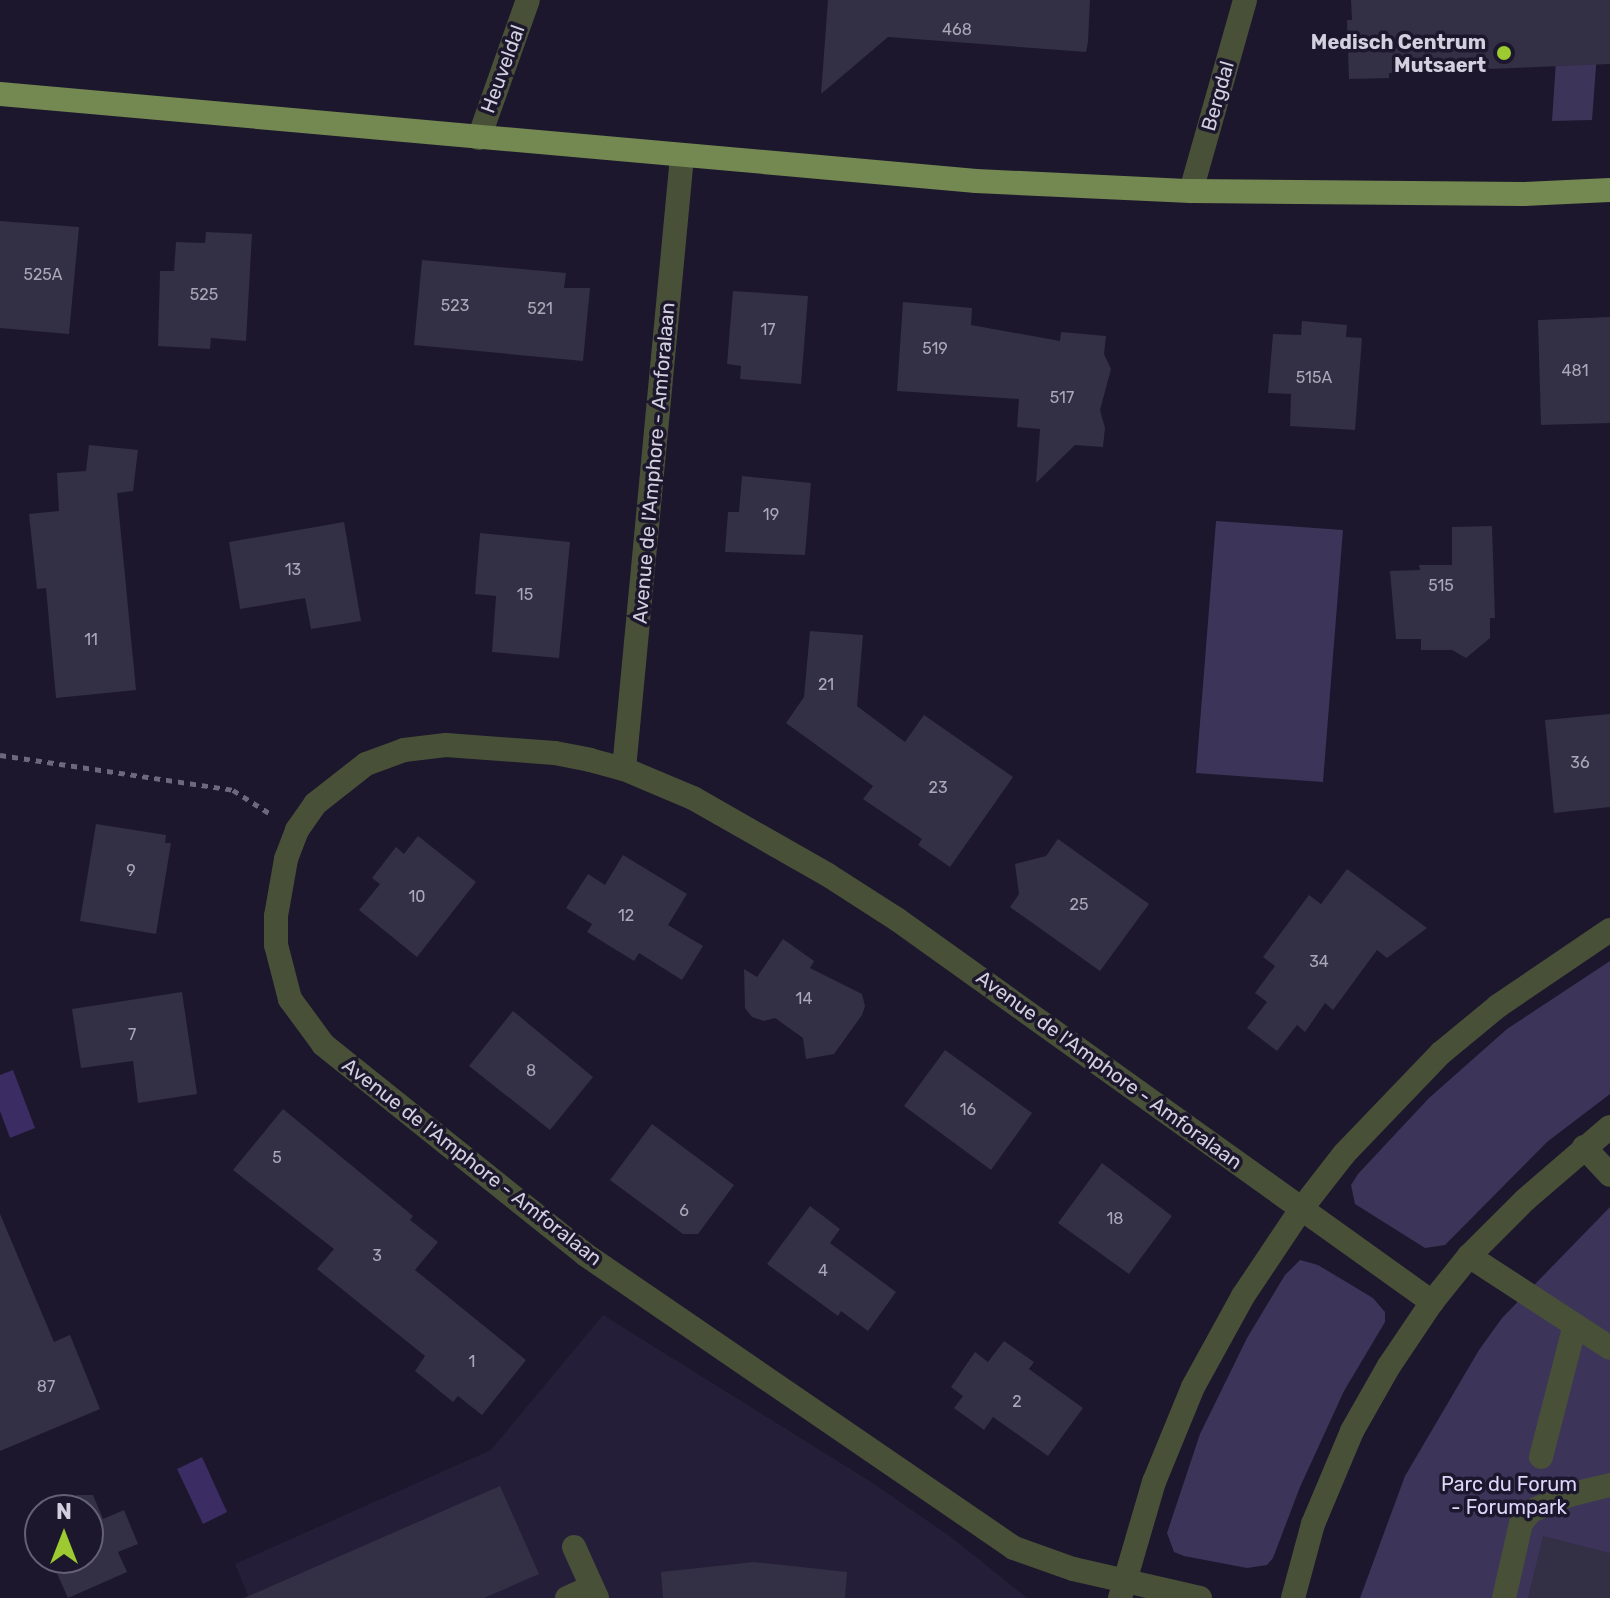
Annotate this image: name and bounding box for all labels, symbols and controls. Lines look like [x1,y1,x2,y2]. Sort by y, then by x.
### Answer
house number: 468 [942,20,972,40]
street label: Heuveldal [476,22,530,116]
place label: Medisch Centrum Mutsaert [1311,30,1486,77]
marker: Medisch Centrum Mutsaert [1493,42,1515,64]
street label: Bergdal [1197,58,1239,134]
house number: 525A [23,265,63,285]
house number: 525 [190,285,218,305]
house number: 523 [441,296,469,316]
house number: 521 [527,299,553,319]
street label: Avenue de l'Amphore - Amforalaan [628,301,680,625]
house number: 17 [760,320,776,340]
house number: 519 [922,339,948,359]
house number: 481 [1562,361,1588,381]
house number: 515A [1296,368,1332,388]
house number: 517 [1050,388,1074,408]
house number: 19 [763,505,779,525]
house number: 13 [285,560,301,580]
house number: 515 [1428,576,1454,596]
house number: 15 [517,585,533,605]
house number: 11 [84,630,98,650]
house number: 21 [818,675,834,695]
house number: 36 [1570,753,1590,773]
house number: 23 [928,778,948,798]
house number: 9 [126,861,136,881]
house number: 10 [408,887,426,907]
house number: 25 [1070,895,1088,915]
house number: 12 [618,906,634,926]
house number: 34 [1309,952,1329,972]
street label: Avenue de l'Amphore - Amforalaan [971,965,1247,1175]
house number: 14 [796,989,812,1009]
house number: 7 [128,1025,136,1045]
street label: Avenue de l'Amphore - Amforalaan [337,1053,607,1271]
house number: 8 [526,1061,536,1081]
house number: 16 [960,1100,976,1120]
house number: 5 [272,1148,282,1168]
house number: 6 [679,1201,689,1221]
house number: 18 [1106,1209,1124,1229]
house number: 3 [372,1246,382,1266]
house number: 4 [818,1261,828,1281]
house number: 1 [469,1352,475,1372]
house number: 87 [37,1377,55,1397]
house number: 2 [1012,1392,1022,1412]
park label: Parc du Forum - Forumpark [1441,1473,1577,1520]
north arrow [24,1494,104,1574]
text: N [56,1498,72,1525]

